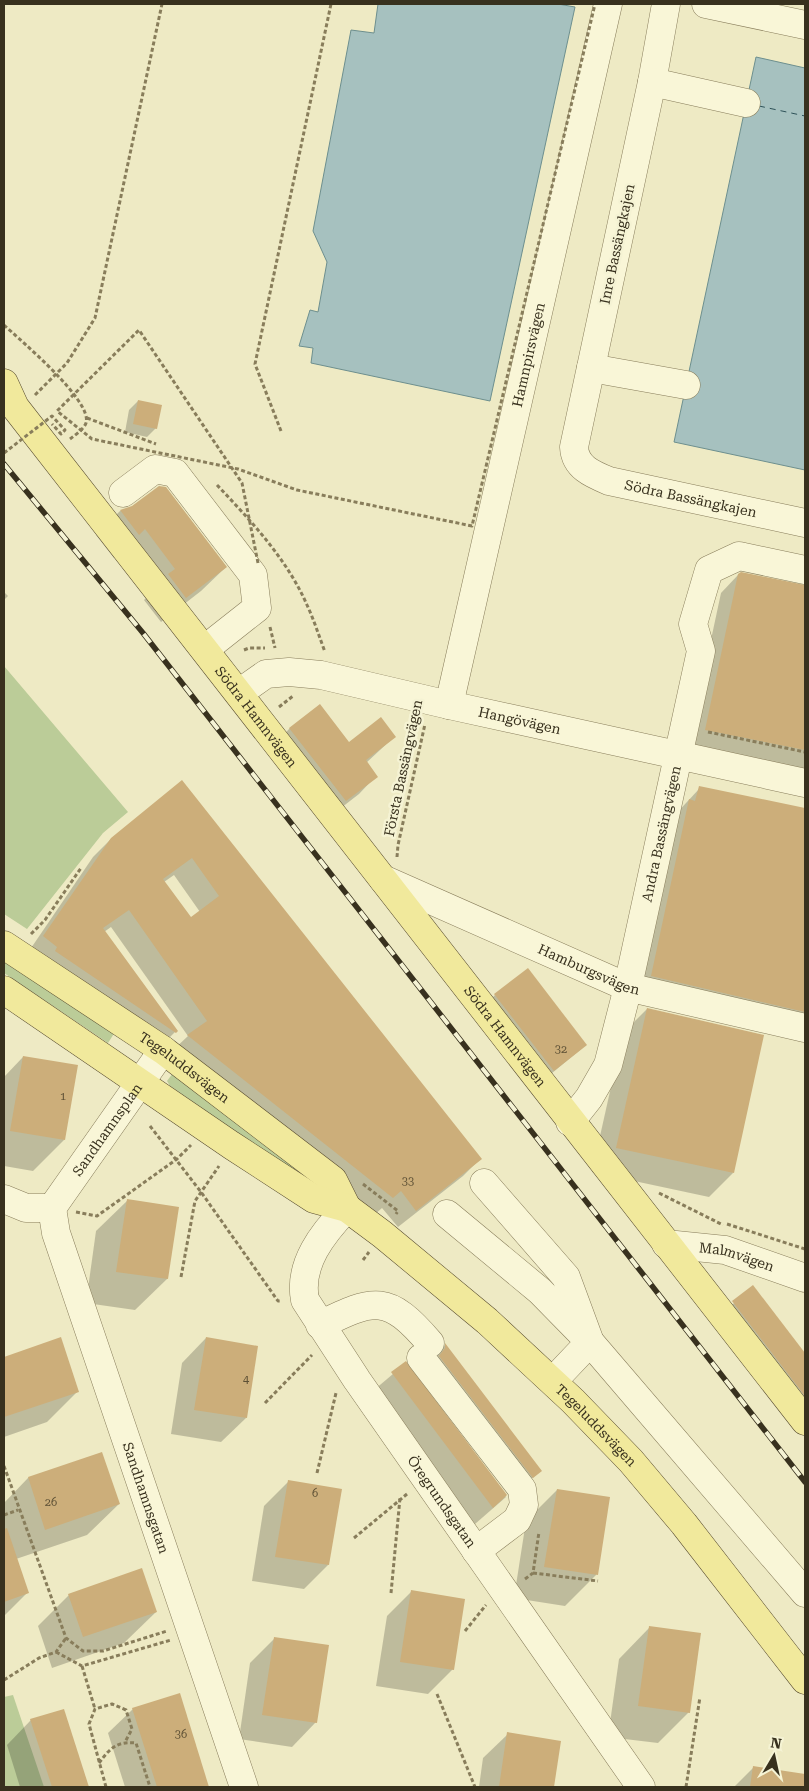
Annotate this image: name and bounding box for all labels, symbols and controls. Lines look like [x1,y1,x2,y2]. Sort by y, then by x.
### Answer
street label: Inre Bassängkajen [596,182,638,306]
street label: Hamnpirsvägen [509,301,548,409]
street label: Södra Bassängkajen [623,477,758,520]
street label: Södra Hamnvägen [212,663,301,770]
street label: Första Bassängvägen [381,698,425,838]
street label: Hangövägen [477,704,562,737]
street label: Andra Bassängvägen [639,764,684,903]
street label: Hamburgsvägen [536,941,641,998]
street label: Södra Hamnvägen [461,982,550,1090]
street label: Tegeluddsvägen [136,1029,233,1106]
house number: 32 [555,1043,567,1056]
street label: Sandhamnsplan [69,1080,145,1179]
house number: 1 [60,1090,66,1103]
house number: 33 [402,1175,414,1188]
street label: Malmvägen [698,1239,776,1275]
house number: 4 [243,1373,250,1386]
street label: Tegeluddsvägen [552,1381,640,1470]
street label: Sandhamnsgatan [120,1440,172,1556]
street label: Öregrundsgatan [404,1453,480,1551]
house number: 6 [312,1487,318,1500]
house number: 26 [45,1496,57,1509]
house number: 36 [175,1728,187,1741]
north arrow [749,1731,799,1781]
text: N [769,1734,783,1752]

